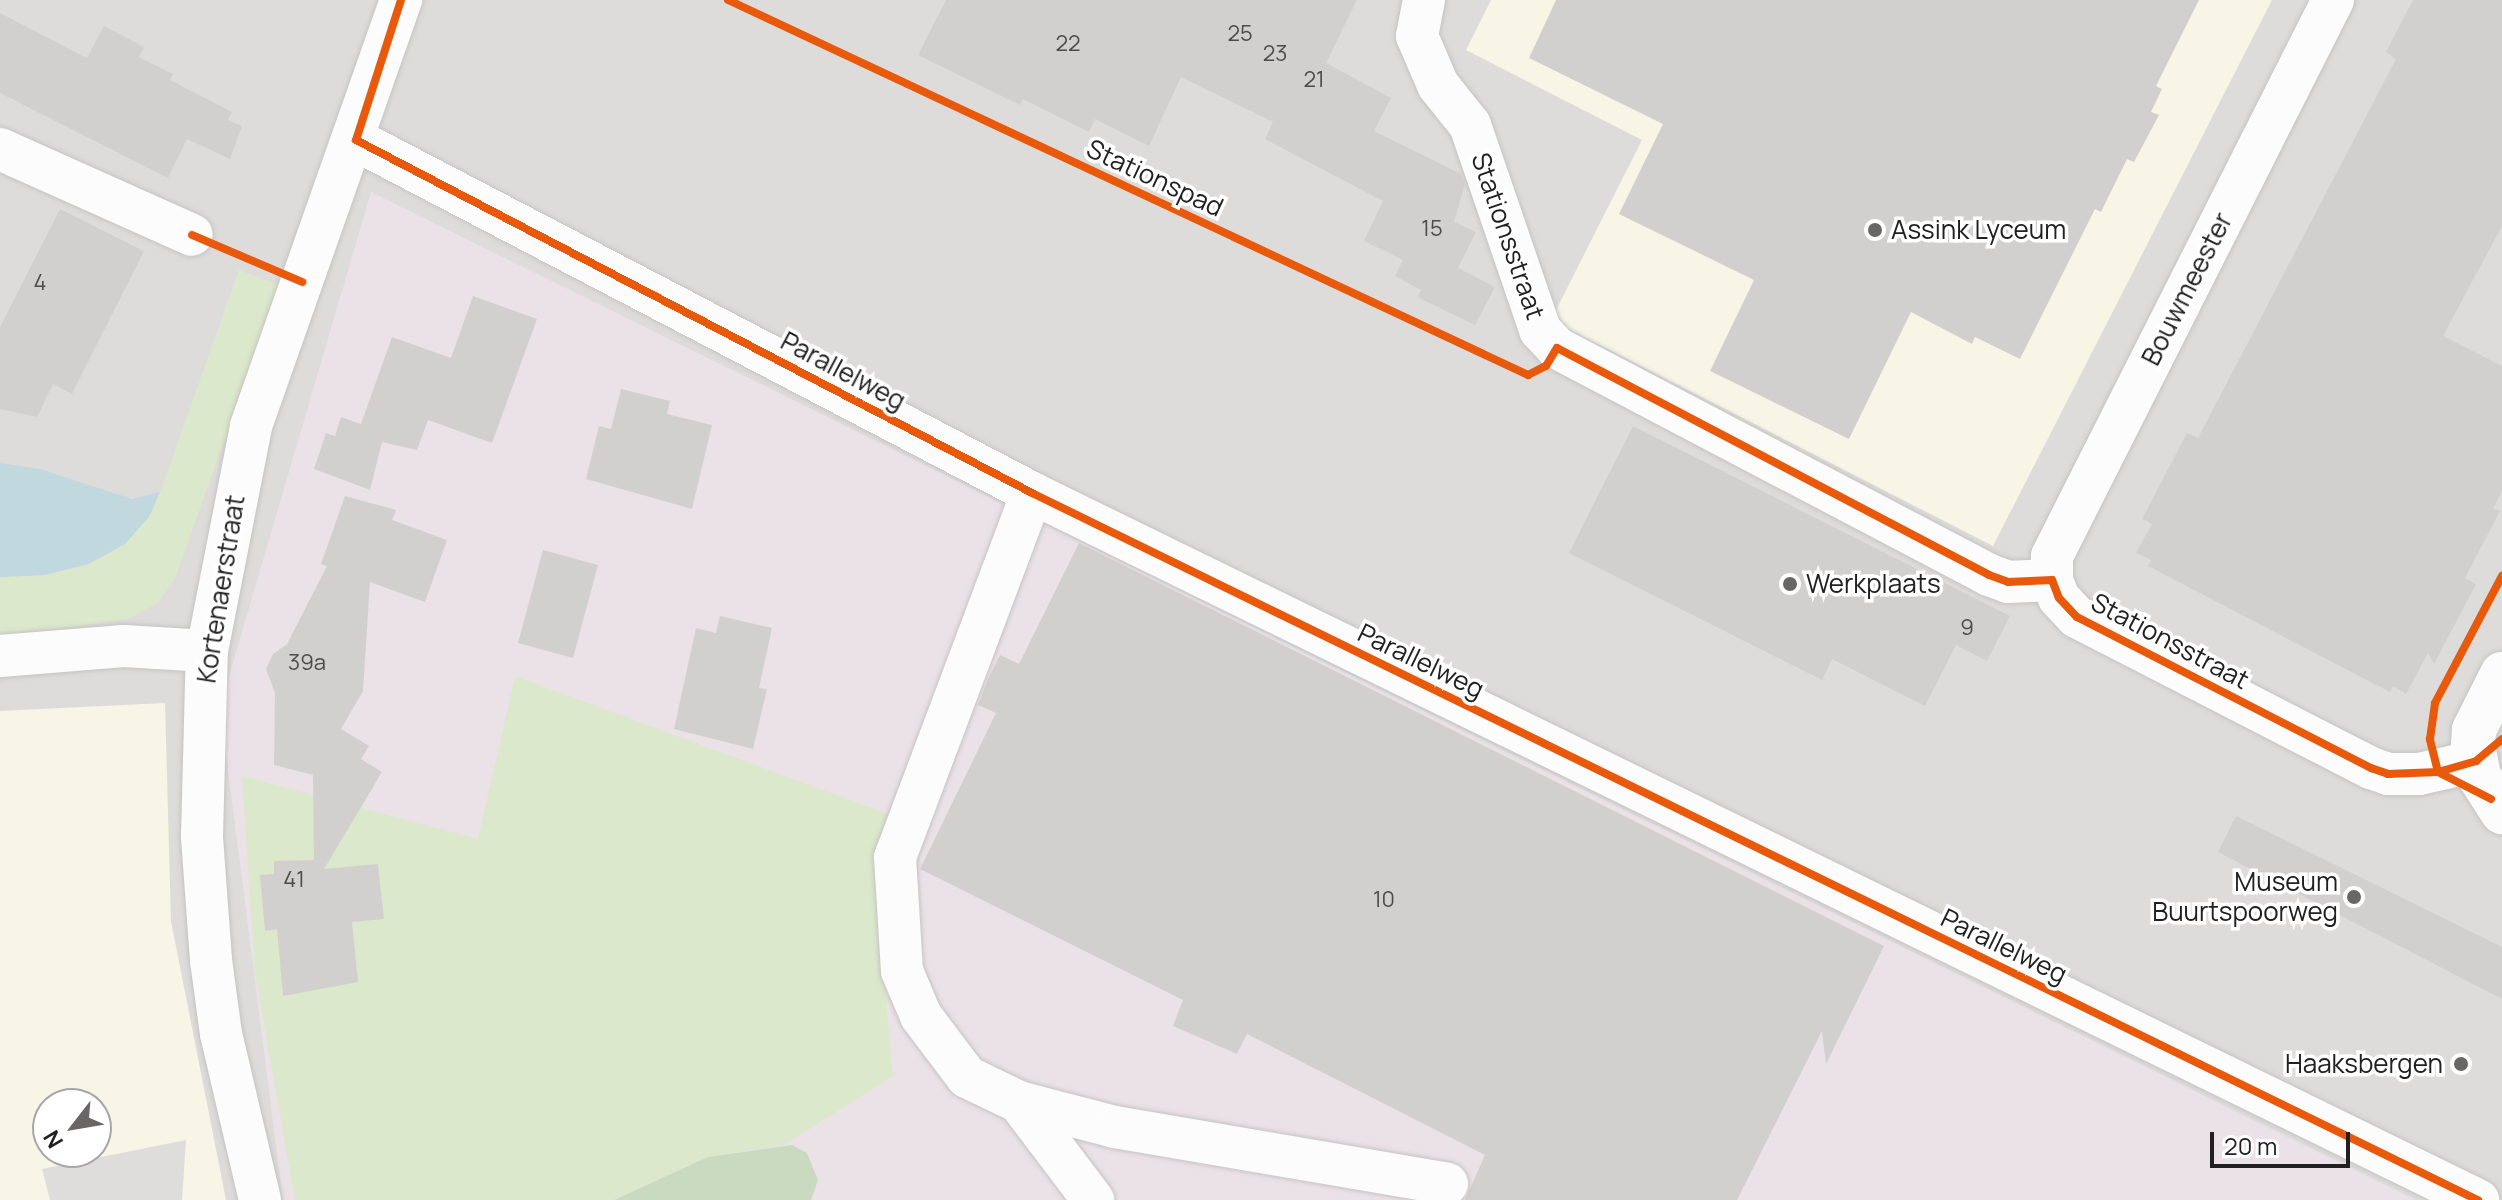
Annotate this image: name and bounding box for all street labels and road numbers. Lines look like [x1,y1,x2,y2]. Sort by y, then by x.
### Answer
street label: Stationspad [1082,133,1228,223]
street label: Stationsstraat [1465,149,1551,323]
street label: Bouwmeester [2135,207,2239,371]
street label: Parallelweg [776,325,910,417]
street label: Kortenaerstraat [191,493,251,685]
street label: Stationsstraat [2086,586,2254,696]
street label: Parallelweg [1353,617,1489,705]
street label: Parallelweg [1936,902,2072,990]

